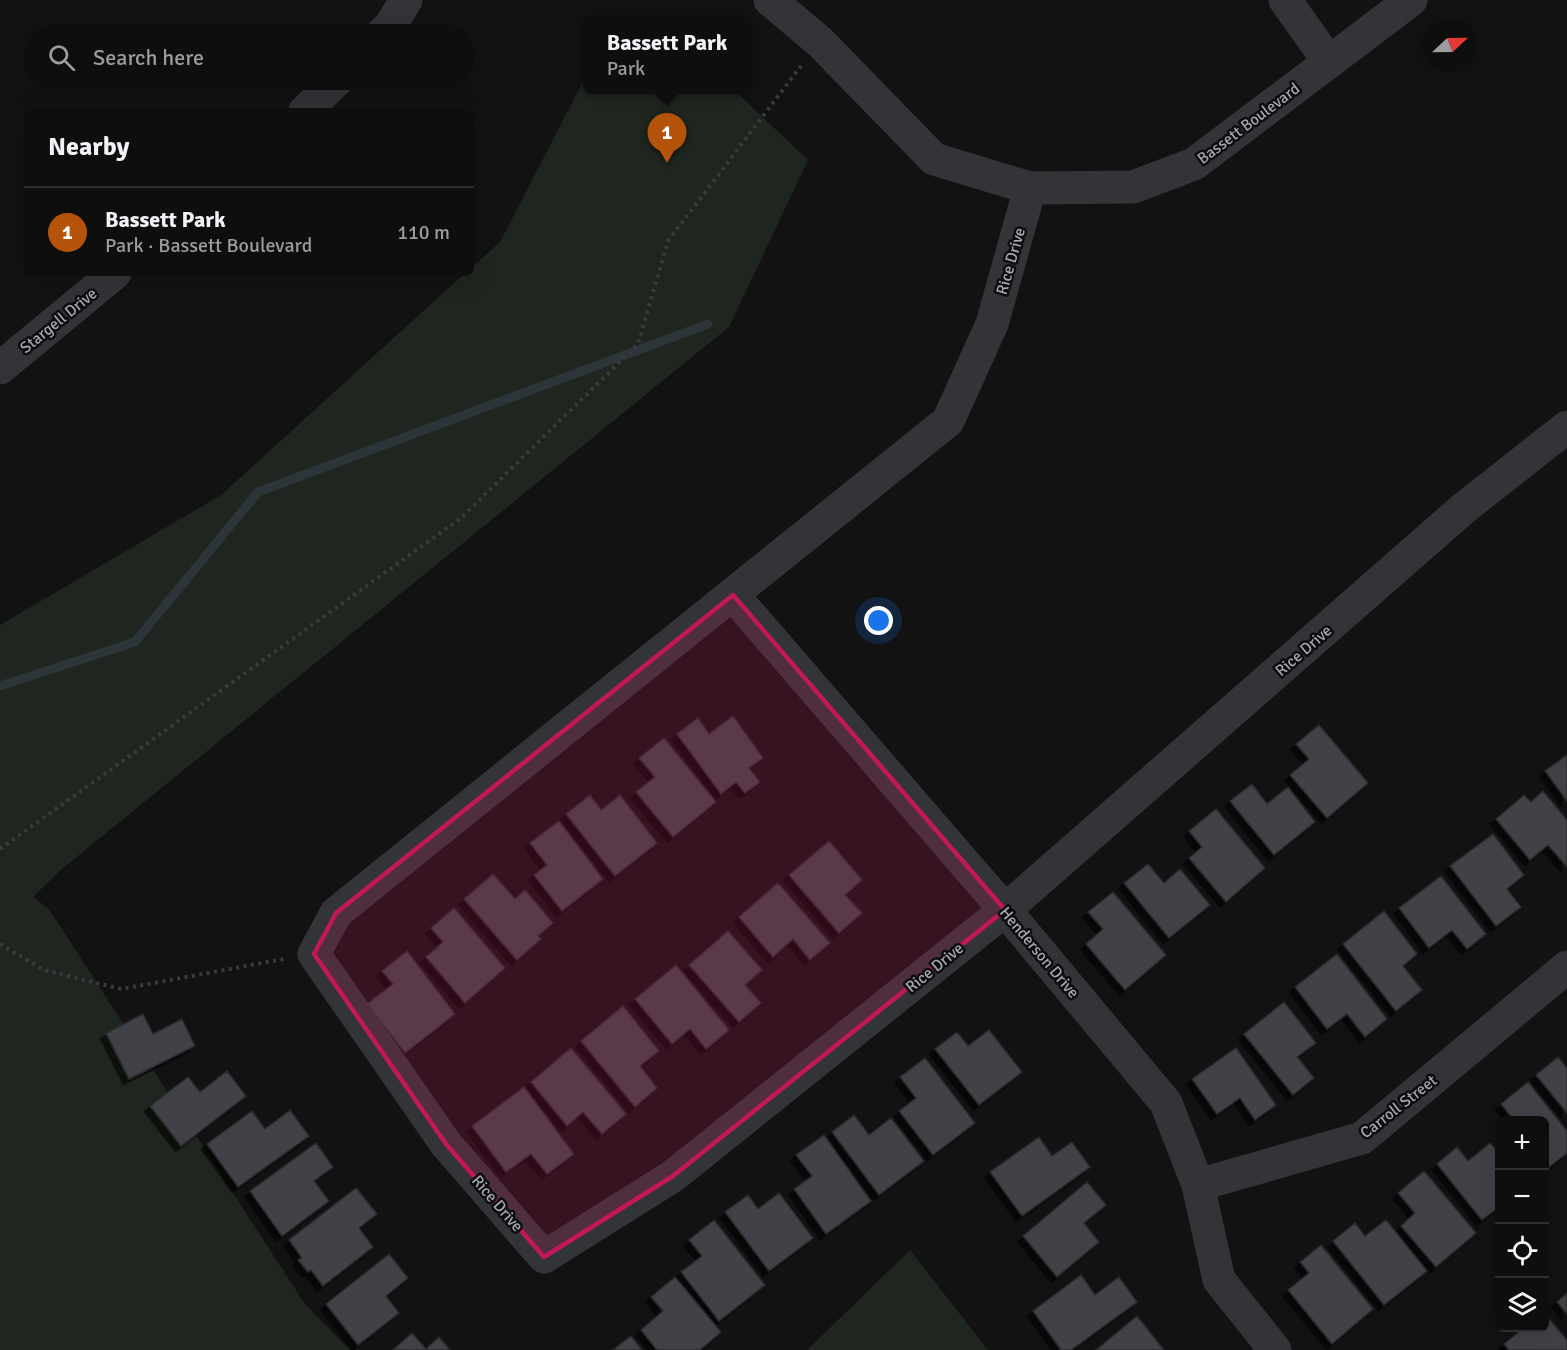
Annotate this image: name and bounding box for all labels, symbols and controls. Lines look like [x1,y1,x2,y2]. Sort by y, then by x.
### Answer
popup [583,16,751,94]
north arrow [1423,18,1477,72]
search box [24,24,474,90]
text: Bassett Park [607,29,727,56]
icon: search [45,41,78,74]
text: Search here [93,44,204,71]
text: Park [607,56,645,81]
street label: Bassett Boulevard [1193,79,1304,169]
pin: 1 [648,114,686,163]
text: Nearby [48,131,129,163]
text: Bassett Park [105,206,226,233]
text: 1 [62,220,73,245]
text: 110 m [397,220,450,245]
street label: Rice Drive [992,225,1030,297]
text: Park · Bassett Boulevard [105,233,312,258]
street label: Stargell Drive [16,284,101,358]
your location [864,606,893,635]
street label: Rice Drive [1271,621,1336,681]
street label: Henderson Drive [995,903,1083,1002]
street label: Rice Drive [902,938,968,997]
street label: Carroll Street [1356,1070,1441,1143]
map controls [1495,1116,1549,1332]
button: + [1495,1116,1549,1170]
button: − [1495,1170,1549,1224]
street label: Rice Drive [467,1171,527,1236]
button: locate [1495,1224,1549,1278]
button: layers [1495,1278,1549,1332]

